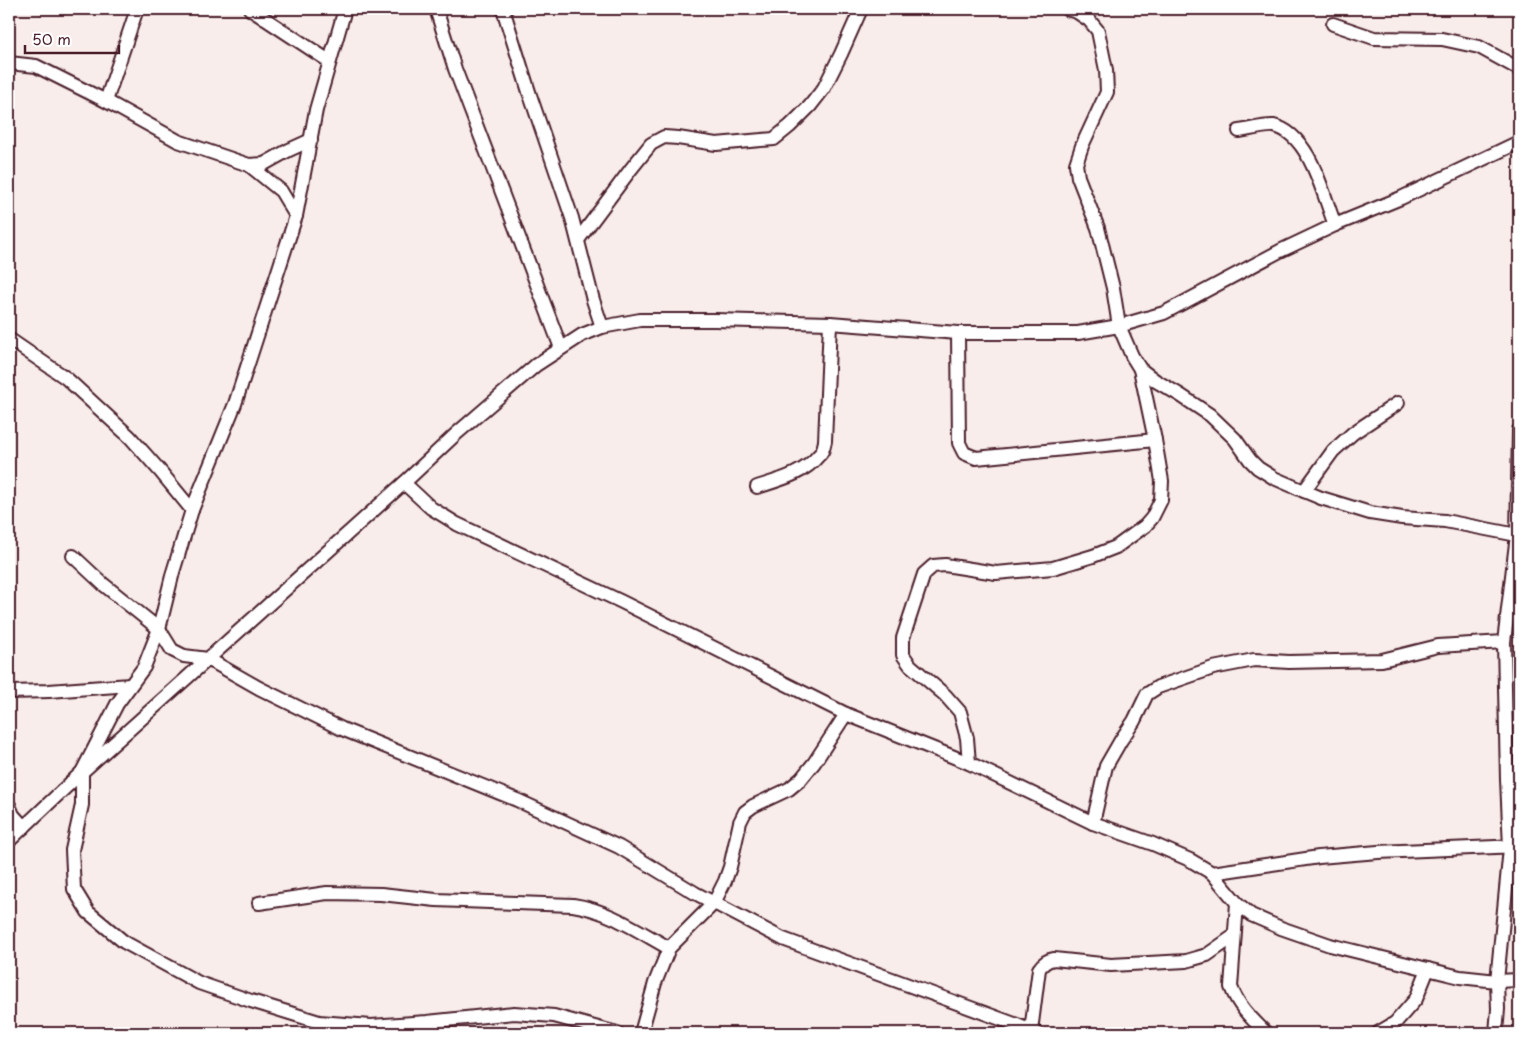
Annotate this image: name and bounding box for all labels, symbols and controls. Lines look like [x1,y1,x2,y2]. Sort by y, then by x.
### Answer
scale bar [25,22,119,54]
text: 50 m [32,27,71,50]

